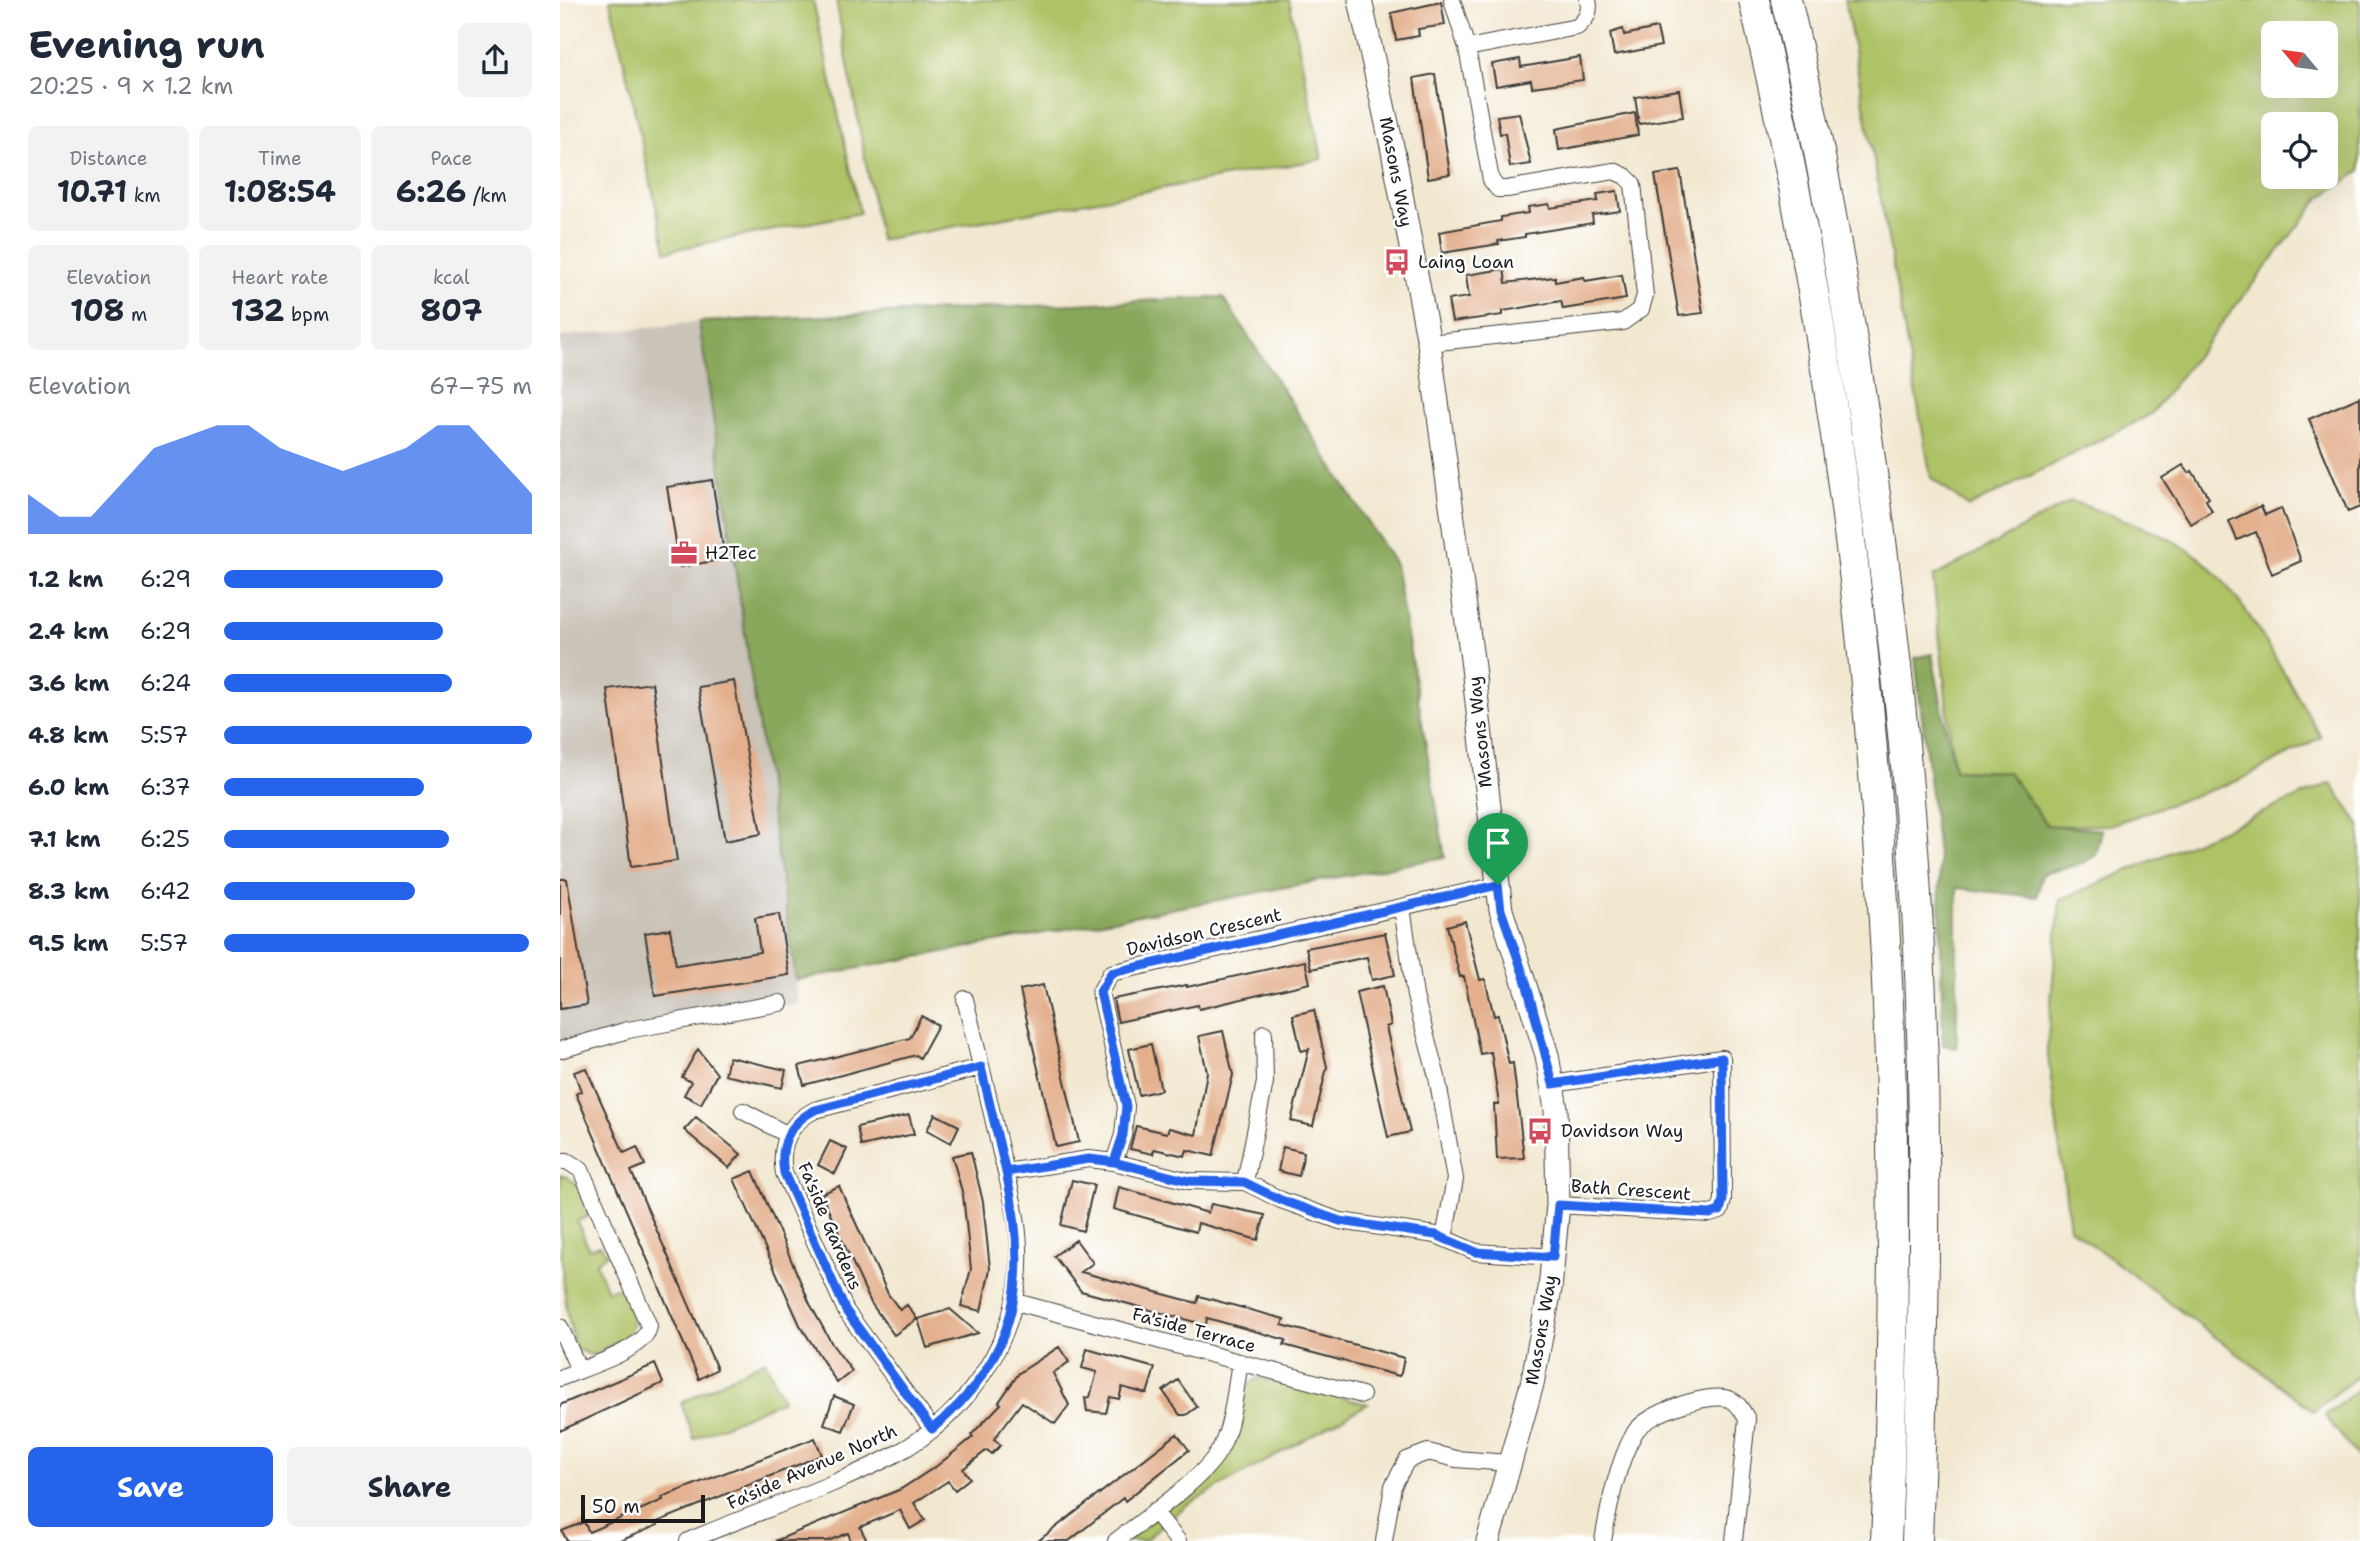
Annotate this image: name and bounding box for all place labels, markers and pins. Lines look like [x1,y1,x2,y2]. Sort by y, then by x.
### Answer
bus stop icon: Laing Loan [1382,247,1412,277]
place label: Laing Loan [1418,250,1514,274]
office icon: H2Tec [669,538,699,568]
place label: H2Tec [705,541,757,565]
pin [1468,813,1528,885]
bus stop icon: Davidson Way [1525,1116,1555,1146]
place label: Davidson Way [1561,1119,1683,1143]

